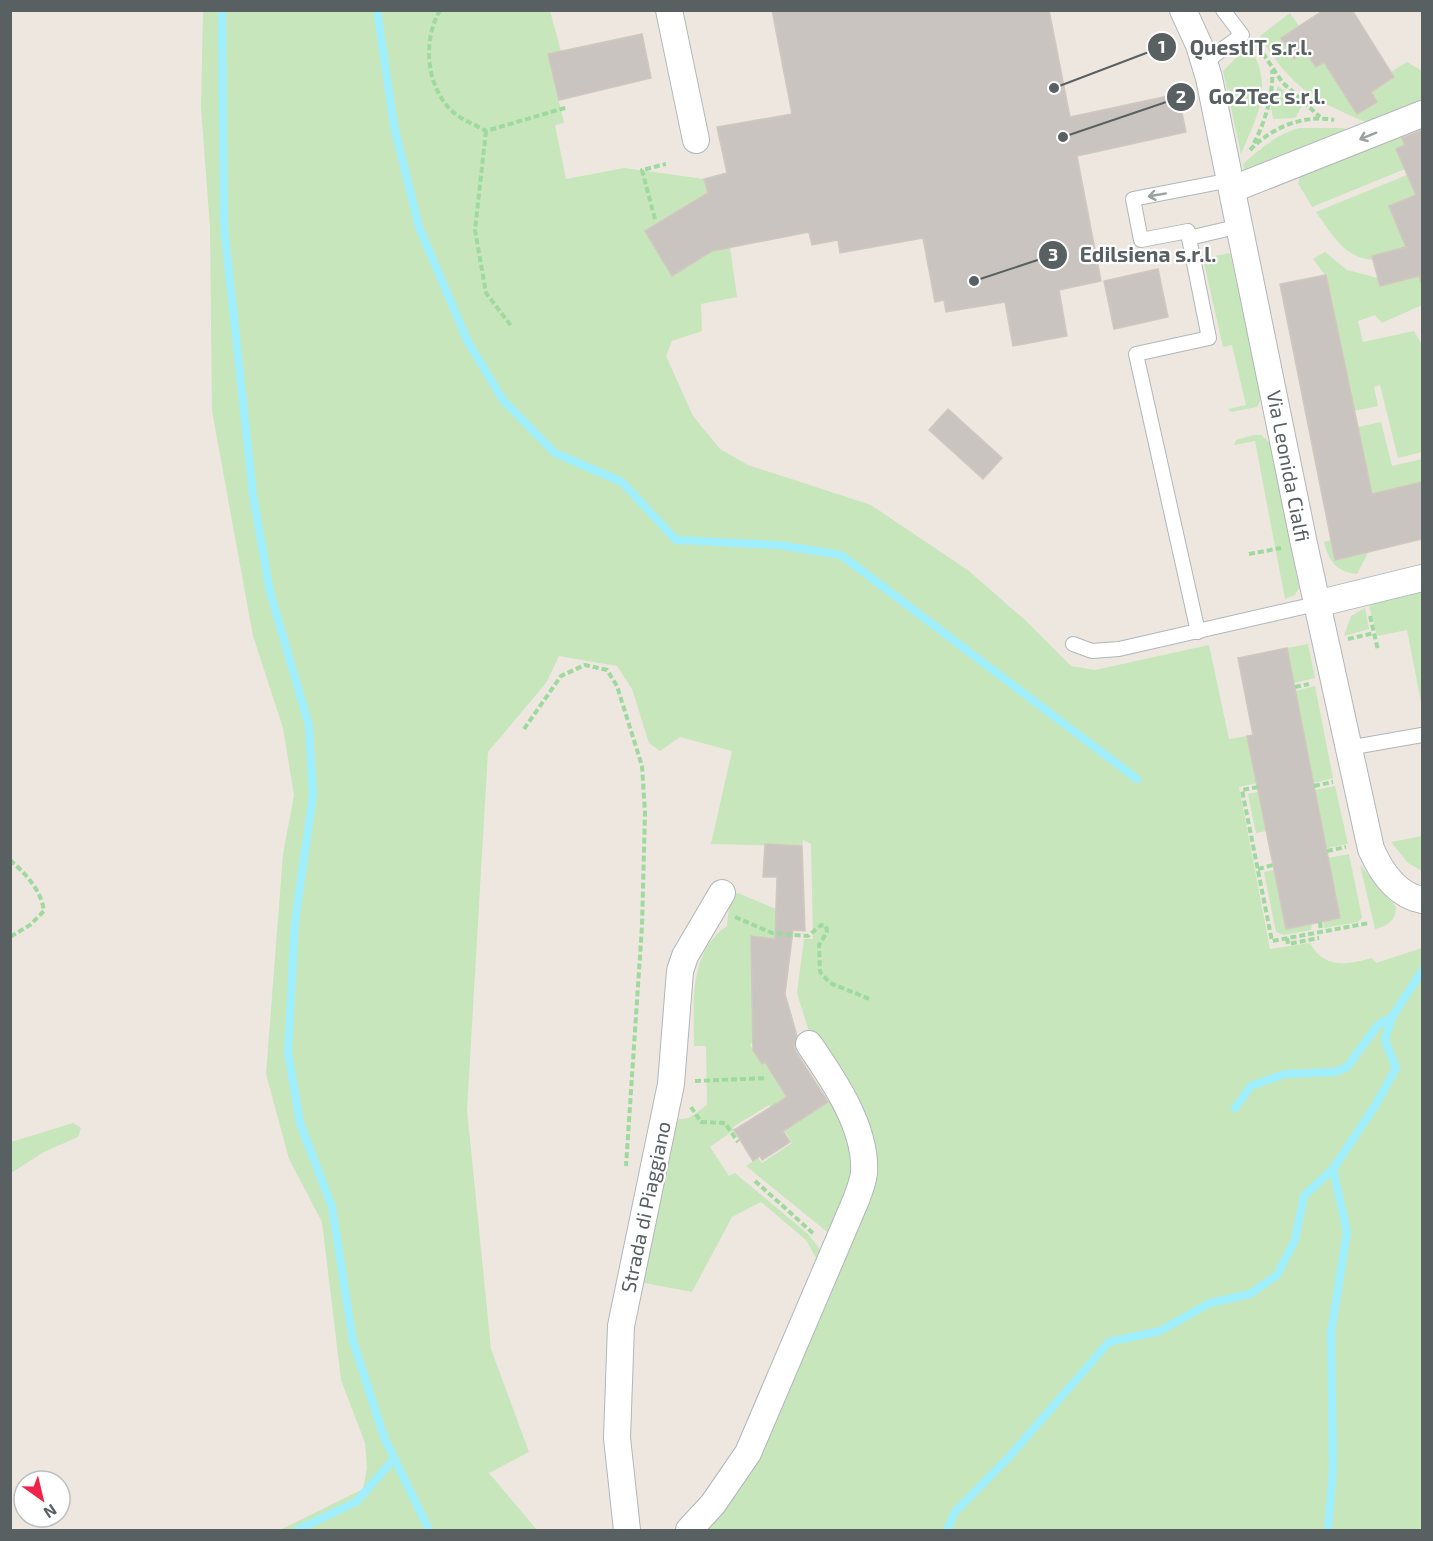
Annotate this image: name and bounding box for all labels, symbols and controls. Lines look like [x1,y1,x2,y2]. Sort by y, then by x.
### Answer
callout: QuestIT s.r.l. [1147,28,1325,67]
text: QuestIT s.r.l. [1190,34,1312,60]
text: 1 [1158,35,1166,57]
callout: Go2Tec s.r.l. [1166,77,1337,116]
text: Go2Tec s.r.l. [1208,83,1326,108]
text: 2 [1176,85,1186,107]
one-way arrow [1359,131,1378,142]
one-way arrow [1148,189,1168,200]
callout: Edilsiena s.r.l. [1038,236,1228,275]
text: Edilsiena s.r.l. [1080,241,1216,266]
text: 3 [1048,243,1058,265]
street label: Via Leonida Cialfi [1263,388,1315,544]
street label: Strada di Piaggiano [615,1119,675,1295]
north arrow [12,1469,72,1529]
text: N [41,1501,61,1523]

